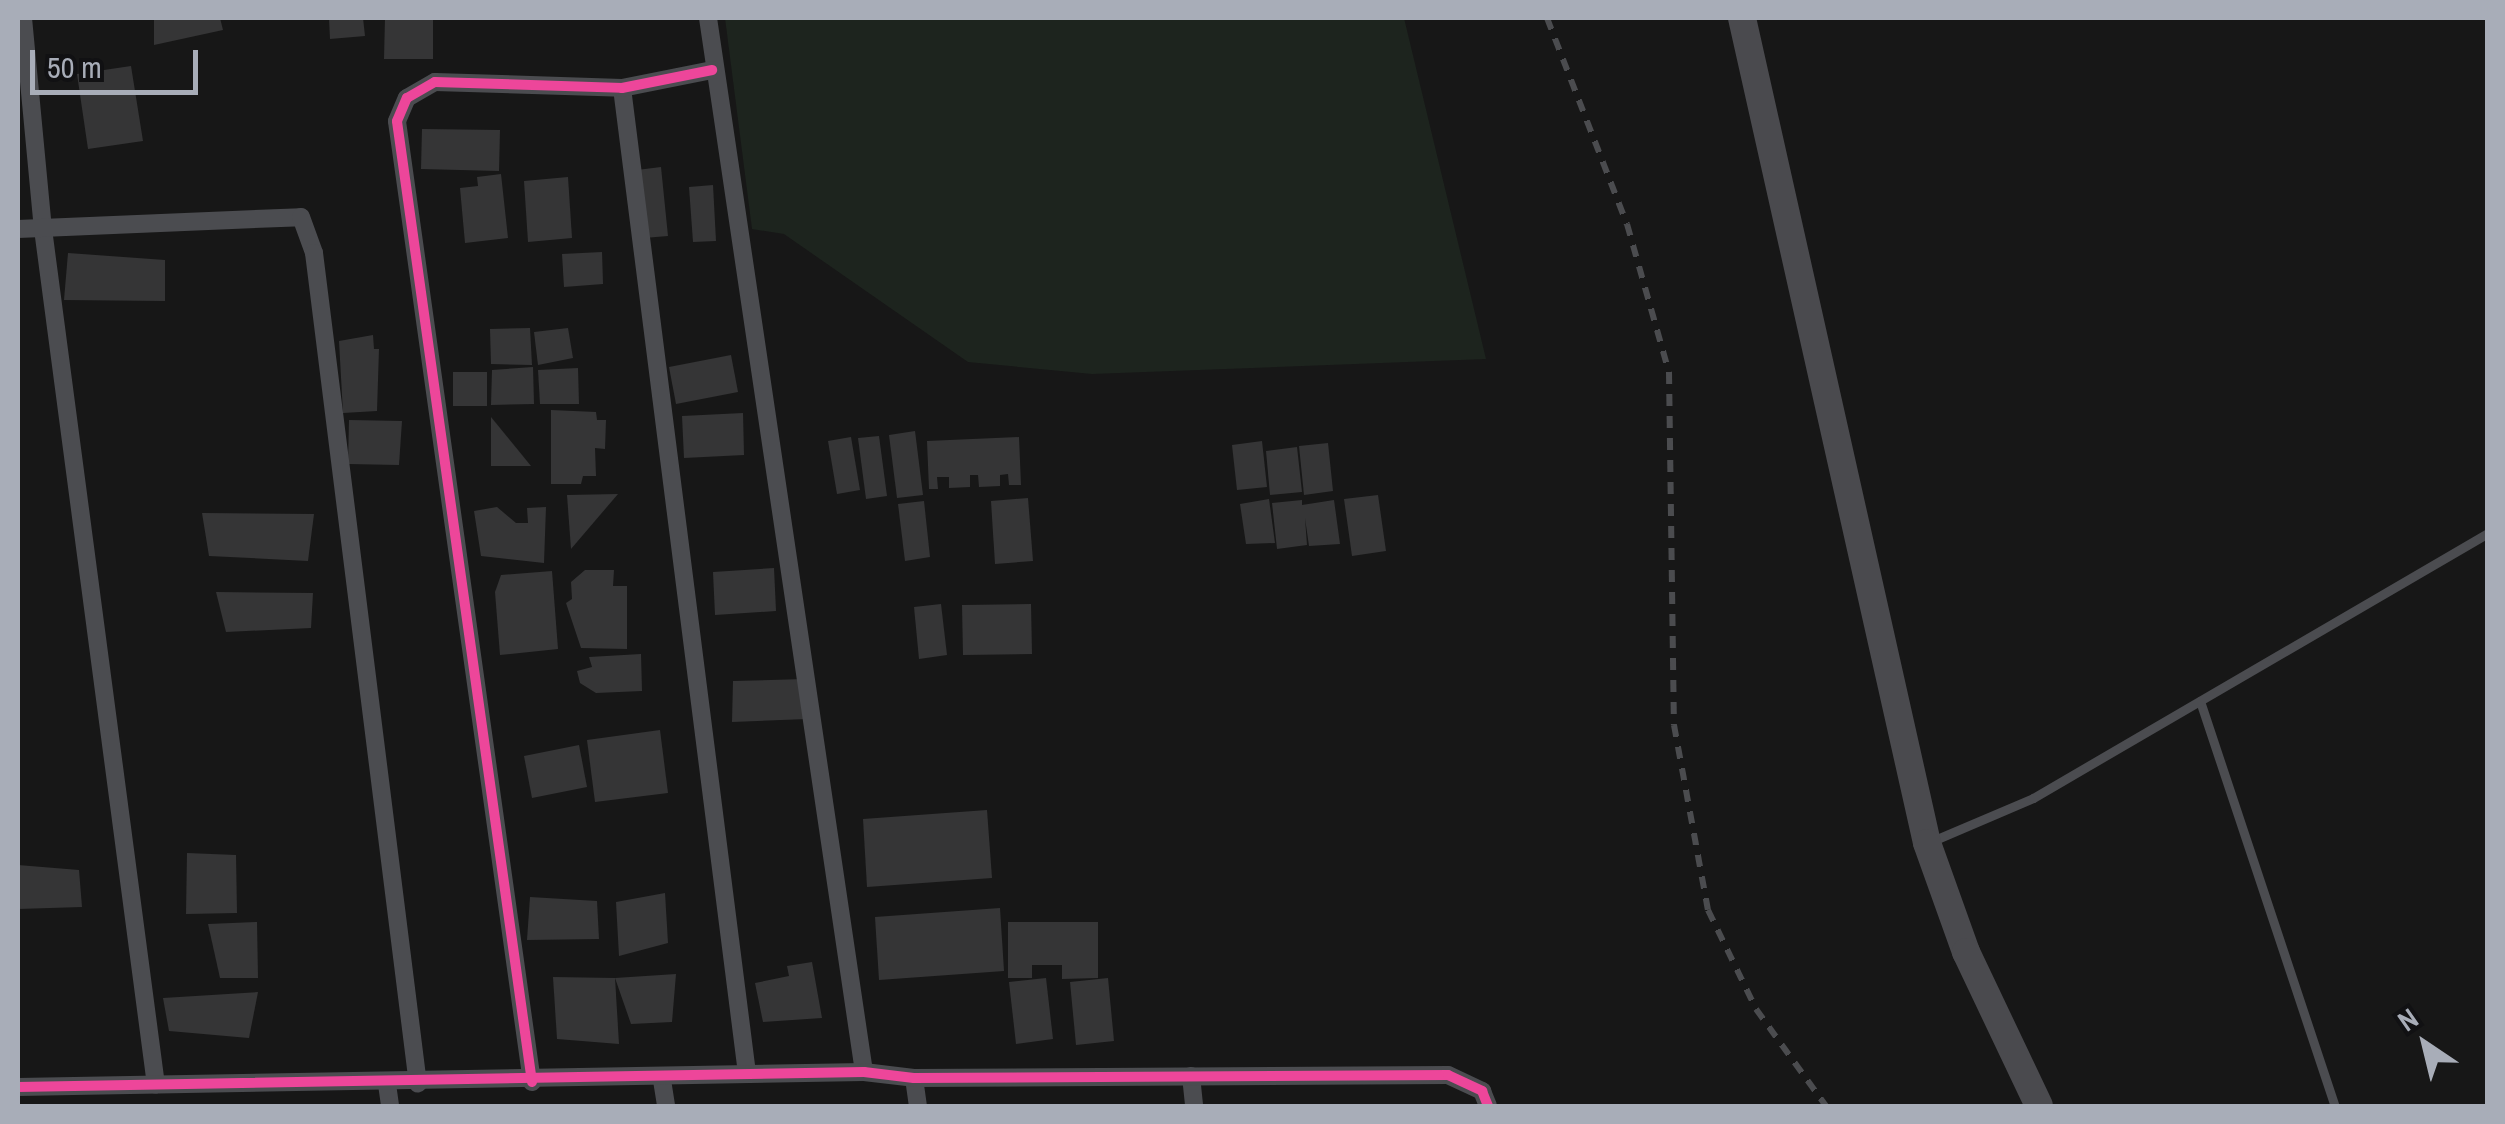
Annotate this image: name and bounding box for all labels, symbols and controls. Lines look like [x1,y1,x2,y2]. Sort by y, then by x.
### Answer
scale bar [35,30,202,92]
text: 50 m [47,47,102,87]
north arrow [2375,994,2475,1094]
text: N [2390,999,2425,1040]

